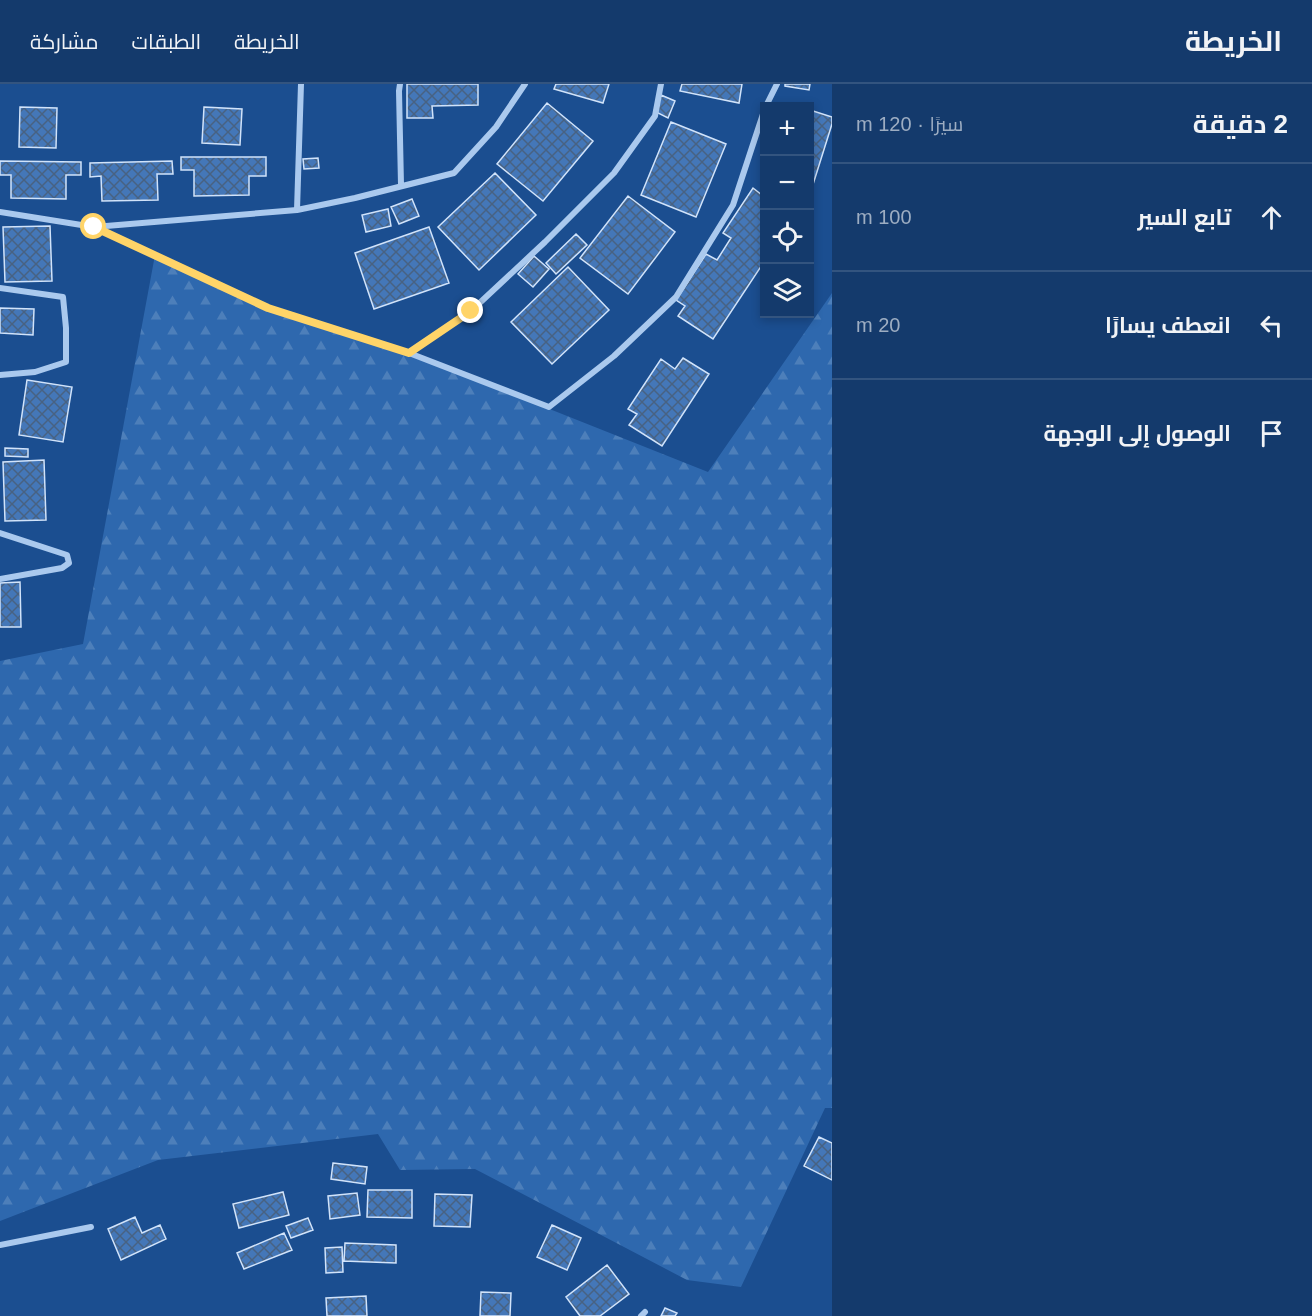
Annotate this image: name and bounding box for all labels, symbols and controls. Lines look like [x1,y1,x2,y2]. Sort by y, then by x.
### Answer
text: الخريطة [1185,26,1282,57]
text: مشاركة [30,30,99,53]
text: الطبقات [132,30,201,53]
text: الخريطة [234,30,300,53]
map controls [760,102,814,318]
button: + [760,102,814,156]
text: 2 دقيقة [1193,109,1288,139]
text: سيرًا · 120 m [856,113,963,135]
button: − [760,156,814,210]
icon: ahead [1255,201,1288,234]
text: تابع السير [1137,205,1231,230]
text: 100 m [856,206,912,228]
button: locate [760,210,814,264]
route start [80,213,106,239]
button: layers [760,264,814,318]
route end [457,297,483,323]
icon: left [1255,309,1288,342]
text: انعطف يسارًا [1105,313,1231,338]
text: 20 m [856,314,900,336]
icon: arrive [1255,417,1288,450]
text: الوصول إلى الوجهة [1044,421,1231,446]

